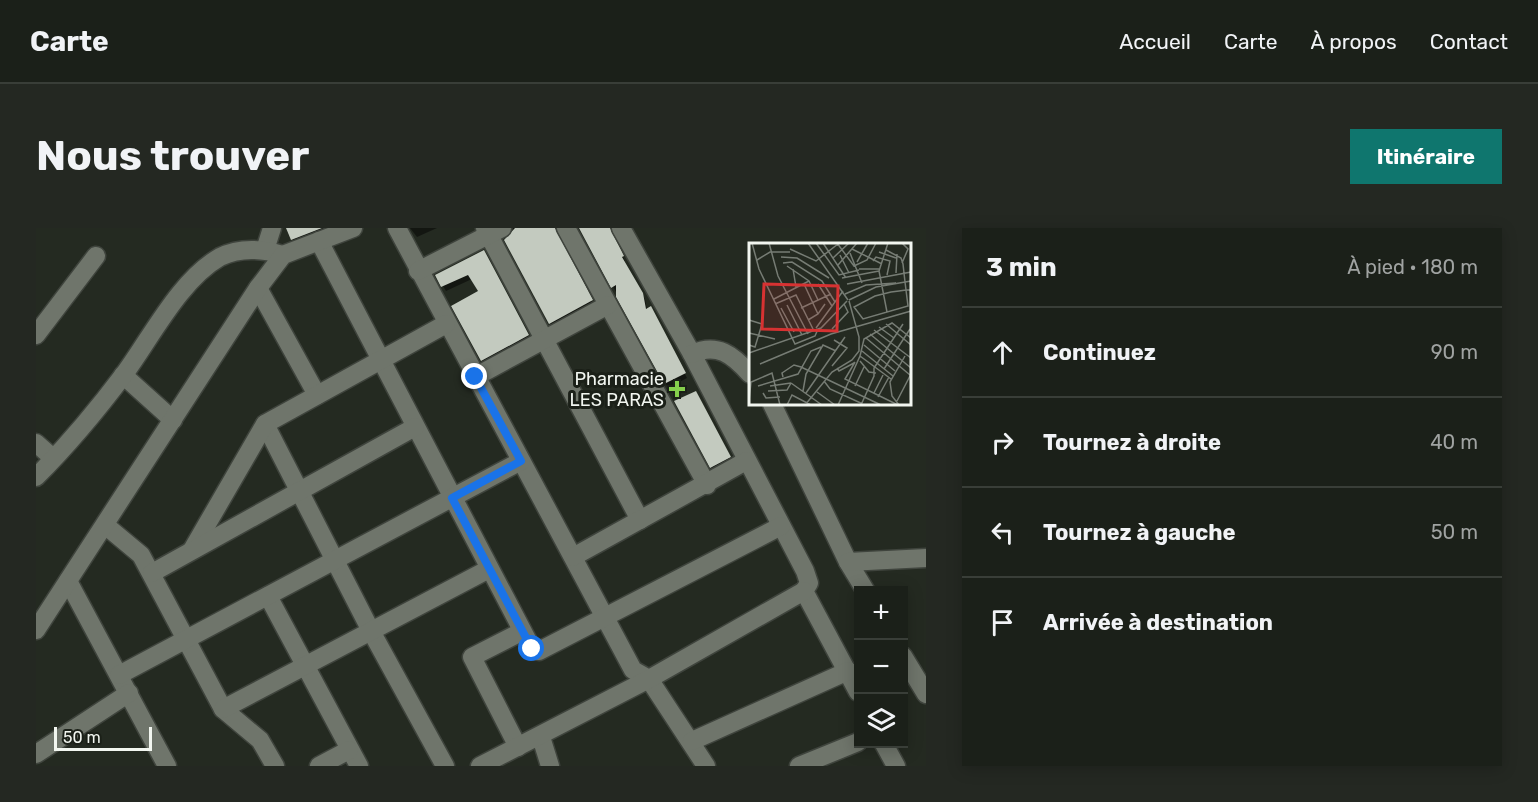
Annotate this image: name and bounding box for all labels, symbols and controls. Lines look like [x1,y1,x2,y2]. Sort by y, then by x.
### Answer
text: Carte [30,25,109,58]
text: Accueil [1119,29,1191,54]
text: Carte [1224,29,1277,54]
text: À propos [1310,29,1397,54]
text: Contact [1430,29,1508,54]
button: Itinéraire [1350,129,1502,184]
text: Nous trouver [36,131,309,181]
inset map [749,243,911,405]
text: 3 min [986,252,1057,283]
text: À pied · 180 m [1347,255,1478,279]
icon: ahead [986,336,1019,369]
text: Continuez [1043,339,1156,366]
text: 90 m [1431,340,1478,364]
route end [461,363,487,389]
place label: Pharmacie LES PARAS [570,368,664,411]
marker: Pharmacie LES PARAS [668,380,686,398]
icon: right [986,426,1019,459]
text: Tournez à droite [1043,429,1221,456]
text: 40 m [1430,430,1478,454]
icon: left [986,516,1019,549]
text: Tournez à gauche [1043,519,1236,546]
text: 50 m [1431,520,1478,544]
map controls [854,586,908,748]
button: + [854,586,908,640]
icon: arrive [986,606,1019,639]
text: Arrivée à destination [1043,609,1273,636]
route start [518,635,544,661]
button: − [854,640,908,694]
button: layers [854,694,908,748]
scale bar [54,724,152,752]
text: 50 m [63,728,101,747]

